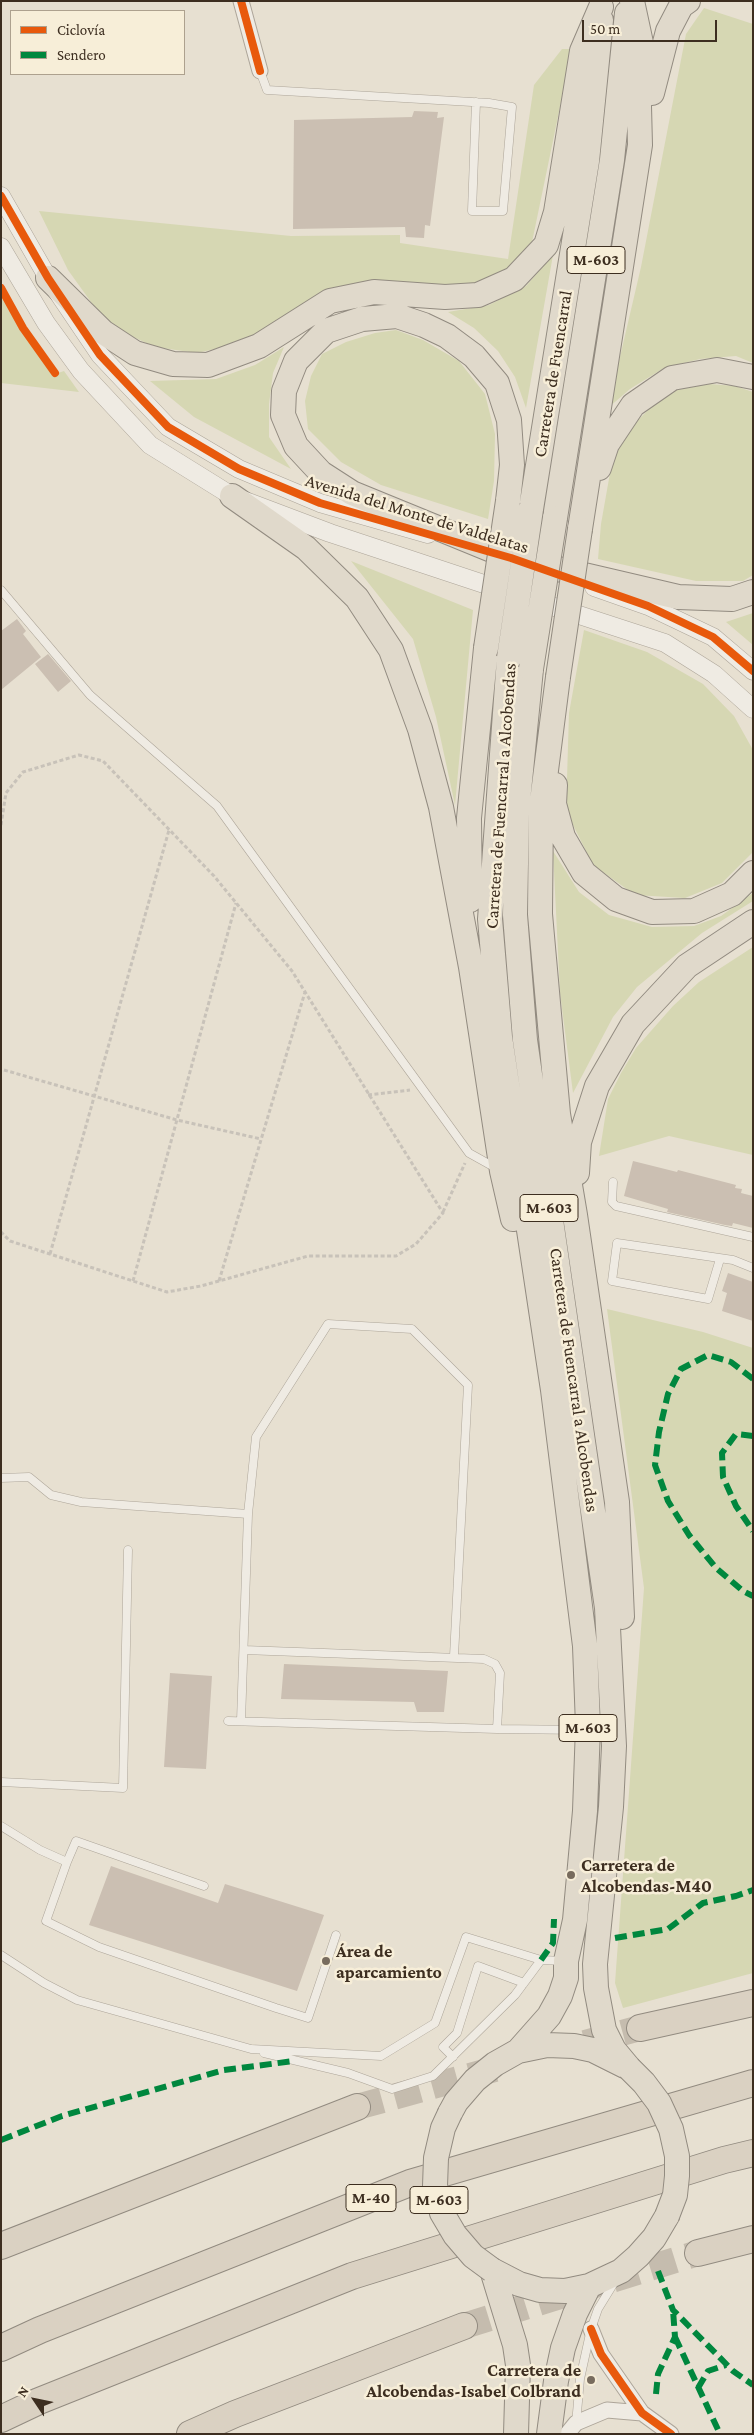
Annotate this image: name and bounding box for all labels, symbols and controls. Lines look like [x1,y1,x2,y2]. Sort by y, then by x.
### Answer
legend [10,10,185,75]
scale bar [584,10,719,42]
text: 50 m [590,21,620,37]
text: Ciclovía [57,22,105,38]
text: Sendero [57,47,106,63]
road number: M-603 [567,246,625,274]
street label: Carretera de Fuencarral [529,289,577,459]
street label: Avenida del Monte de Valdelatas [303,470,531,558]
street label: Carretera de Fuencarral a Alcobendas [481,662,521,930]
road number: M-603 [520,1194,578,1222]
street label: Carretera de Fuencarral a Alcobendas [545,1247,603,1513]
road number: M-603 [559,1715,617,1742]
place label: Carretera de Alcobendas-M40 [581,1854,712,1896]
marker: Carretera de Alcobendas-M40 [565,1869,577,1881]
place label: Área de aparcamiento [336,1940,442,1982]
marker: Área de aparcamiento [320,1955,332,1967]
road number: M-40 [346,2184,396,2212]
road number: M-603 [410,2186,468,2214]
place label: Carretera de Alcobendas-Isabel Colbrand [366,2359,581,2402]
marker: Carretera de Alcobendas-Isabel Colbrand [585,2374,597,2386]
north arrow [10,2375,60,2425]
text: N [13,2383,32,2400]

